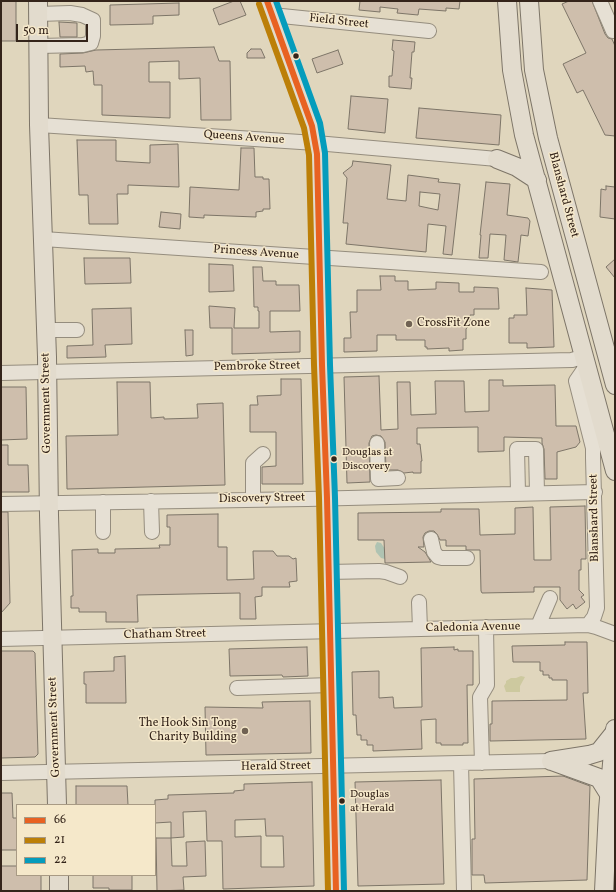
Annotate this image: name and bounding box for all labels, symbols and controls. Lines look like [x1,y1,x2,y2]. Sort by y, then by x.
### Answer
street label: Field Street [308,12,370,32]
scale bar [18,16,90,42]
text: 50 m [23,23,49,39]
unlabelled marker [291,51,301,61]
street label: Queens Avenue [203,128,285,148]
street label: Blanshard Street [545,151,581,239]
street label: Princess Avenue [213,243,299,263]
place label: CrossFit Zone [417,317,490,331]
marker: CrossFit Zone [404,319,414,329]
street label: Government Street [39,353,55,453]
street label: Pembroke Street [213,359,301,375]
place label: Douglas at Discovery [342,446,393,472]
marker: Douglas at Discovery [329,454,339,464]
street label: Blanshard Street [587,474,603,562]
street label: Discovery Street [219,491,305,507]
street label: Caledonia Avenue [426,620,520,636]
street label: Chatham Street [124,627,206,643]
street label: Government Street [46,676,64,778]
place label: The Hook Sin Tong Charity Building [139,717,237,745]
marker: The Hook Sin Tong Charity Building [240,726,250,736]
street label: Herald Street [241,759,311,775]
place label: Douglas at Herald [350,788,394,814]
marker: Douglas at Herald [337,796,347,806]
legend [16,804,156,876]
text: 66 [54,812,66,828]
text: 21 [54,832,65,848]
text: 22 [54,852,67,868]

